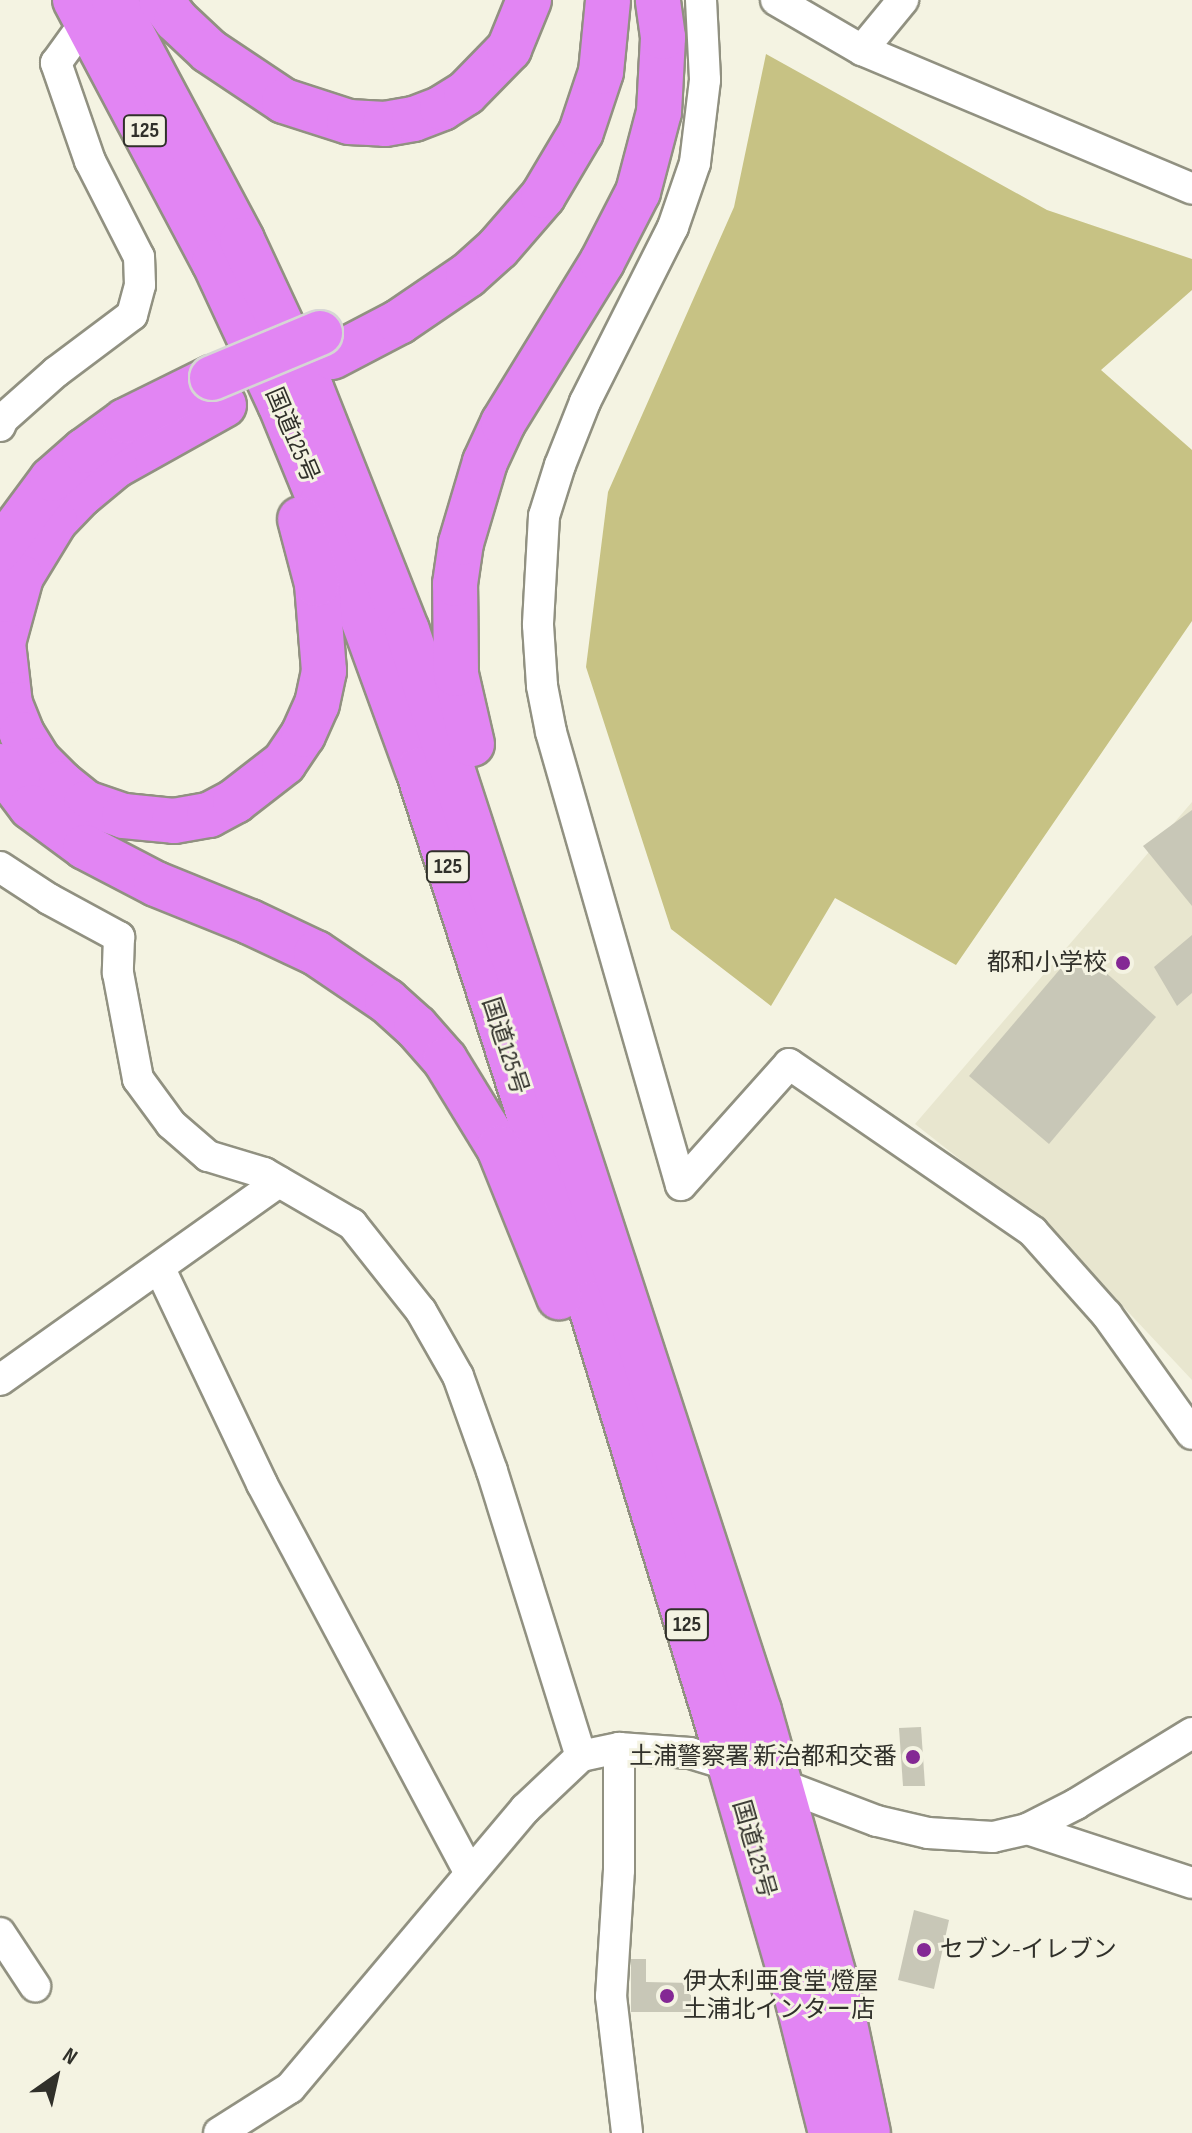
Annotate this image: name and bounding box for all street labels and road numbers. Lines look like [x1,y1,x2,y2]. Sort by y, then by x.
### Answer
road number: 125 [121,113,169,149]
street label: 国道125号 [259,383,325,487]
road number: 125 [424,849,472,885]
street label: 国道125号 [476,994,534,1098]
road number: 125 [663,1607,711,1643]
street label: 国道125号 [726,1797,782,1901]

